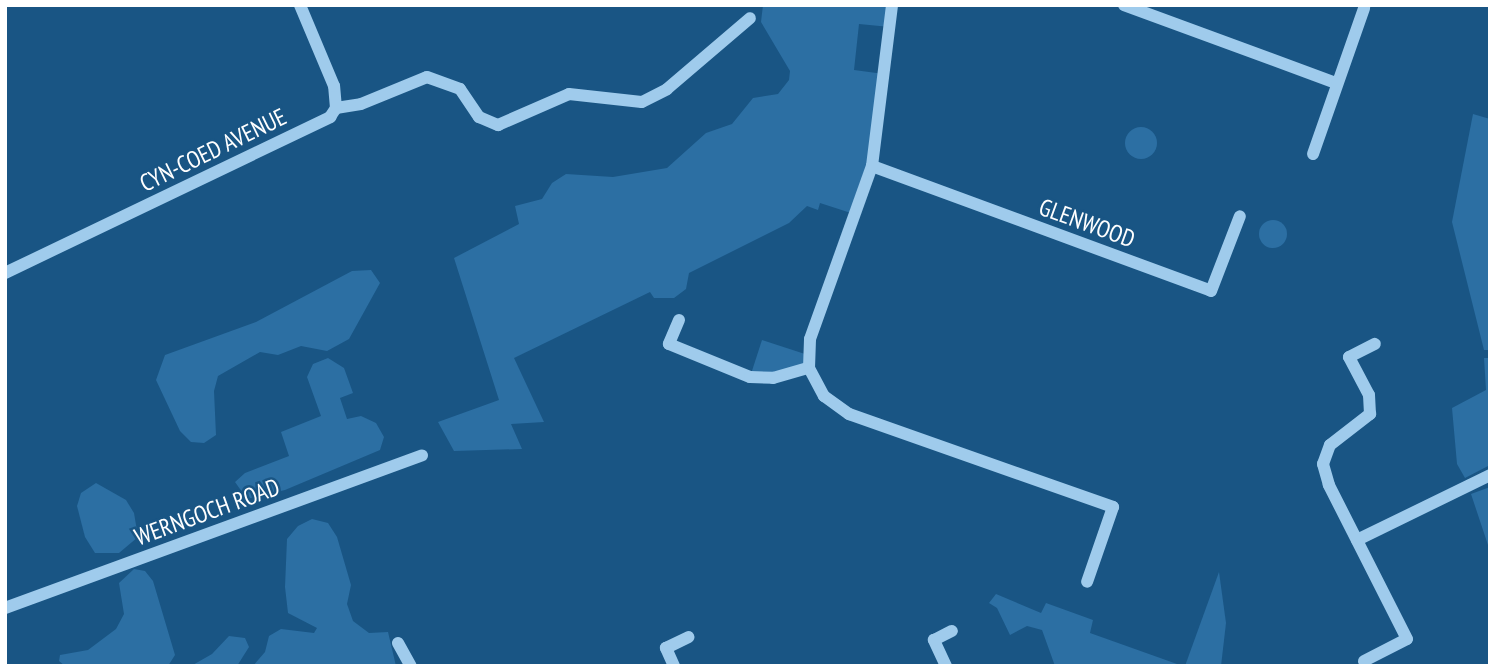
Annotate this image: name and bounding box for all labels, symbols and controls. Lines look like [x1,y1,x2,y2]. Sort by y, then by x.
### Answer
street label: CYN-COED AVENUE [135,102,291,198]
street label: GLENWOOD [1035,192,1139,254]
street label: WERNGOCH ROAD [131,472,283,552]

